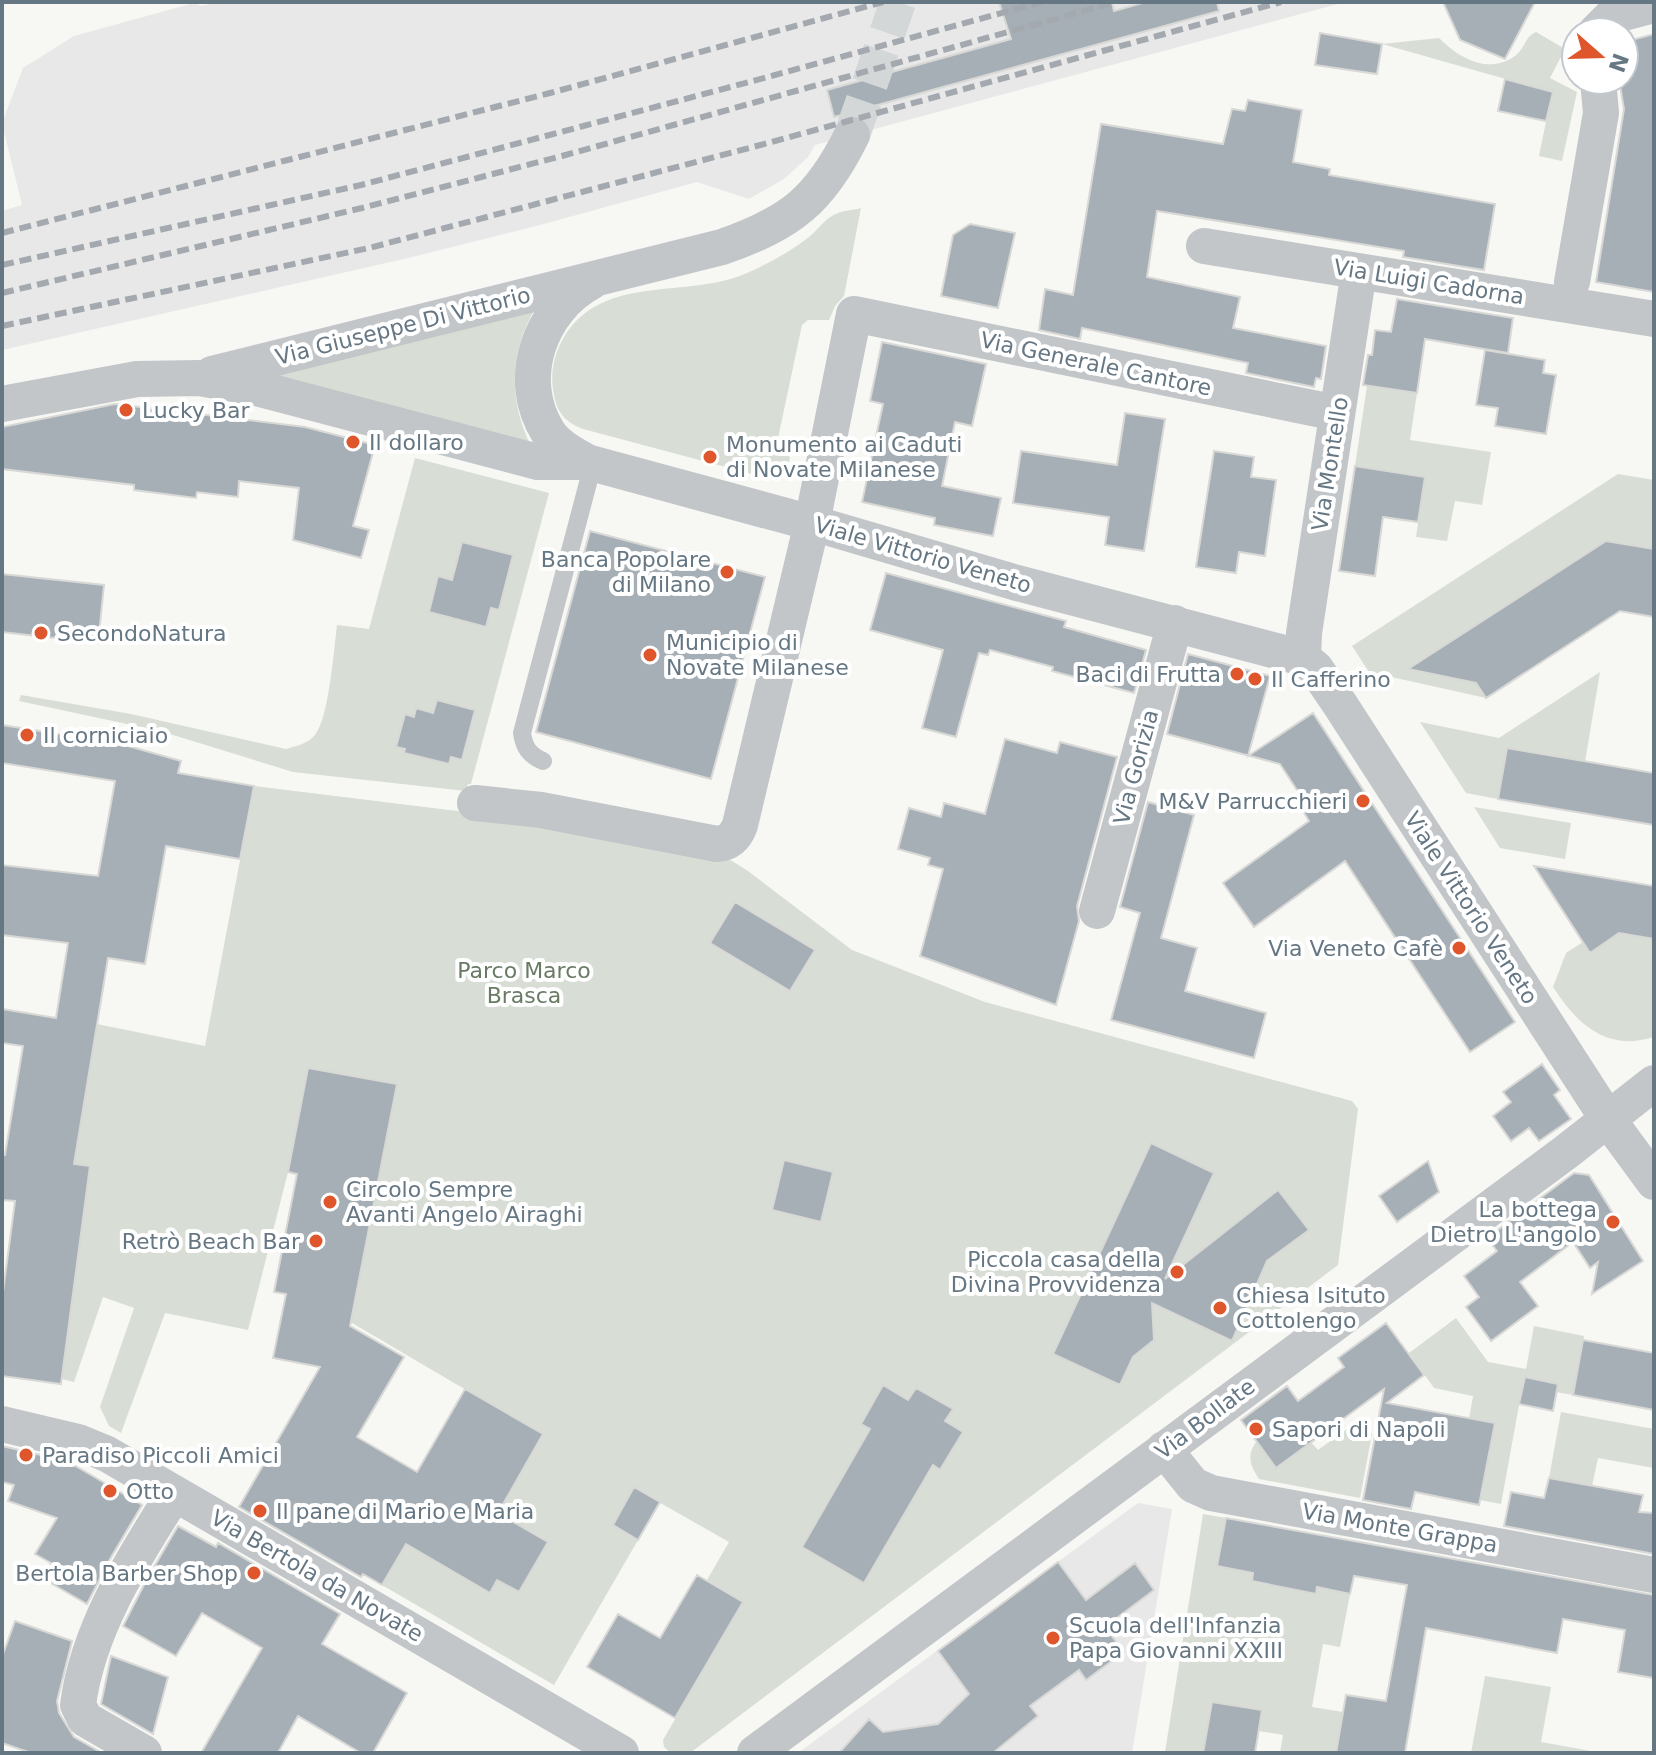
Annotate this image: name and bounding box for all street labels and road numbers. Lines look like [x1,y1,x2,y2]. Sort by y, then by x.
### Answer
street label: Via Luigi Cadorna [1332,255,1526,309]
street label: Via Giuseppe Di Vittorio [273,282,533,370]
street label: Via Generale Cantore [978,327,1214,401]
street label: Via Montello [1307,395,1353,533]
street label: Viale Vittorio Veneto [812,512,1034,598]
street label: Via Gorizia [1109,707,1163,827]
street label: Viale Vittorio Veneto [1399,807,1543,1009]
street label: Via Bollate [1151,1374,1259,1464]
street label: Via Monte Grappa [1300,1499,1500,1557]
street label: Via Bertola da Novate [207,1505,427,1647]

